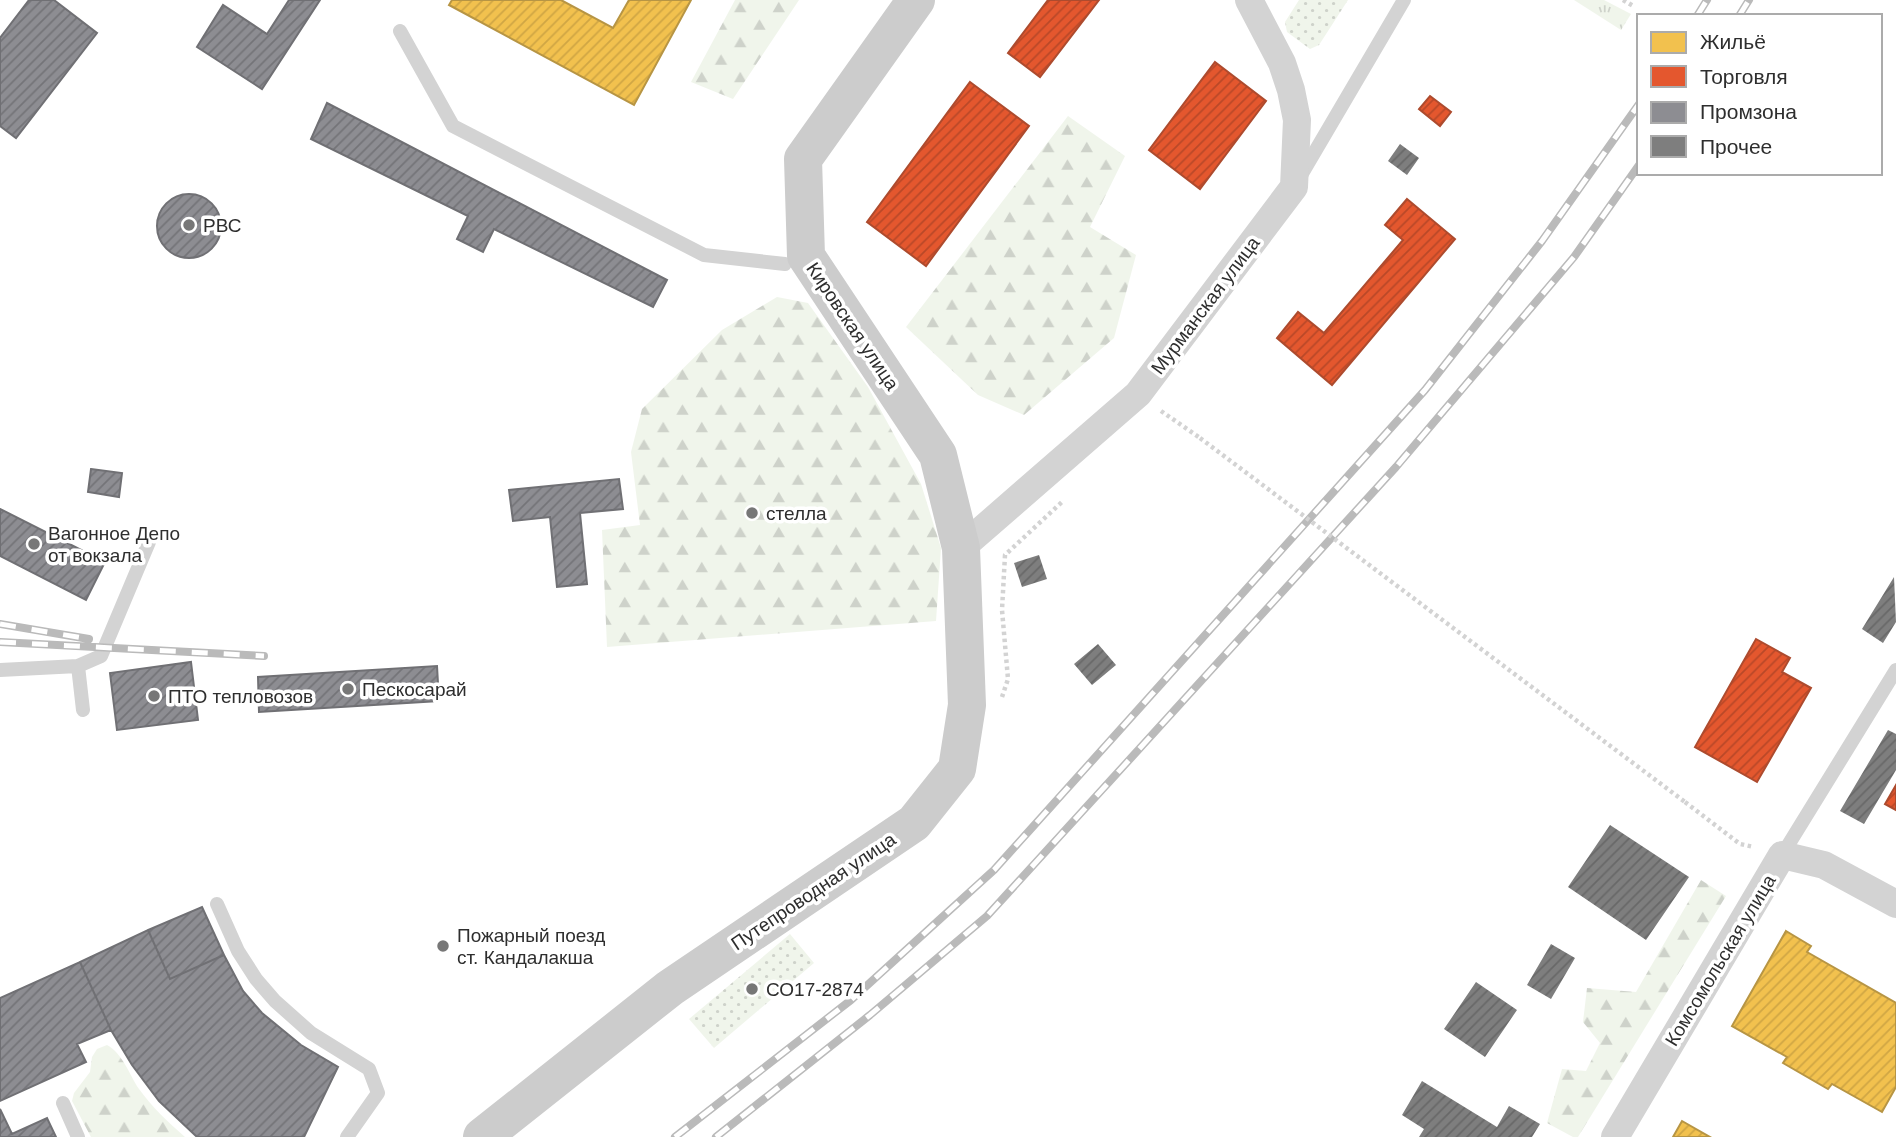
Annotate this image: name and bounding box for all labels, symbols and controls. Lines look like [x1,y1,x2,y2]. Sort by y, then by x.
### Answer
legend [1637,14,1882,175]
text: Жильё [1700,30,1766,53]
text: Торговля [1700,65,1788,88]
text: Промзона [1700,100,1797,123]
text: Прочее [1700,135,1772,158]
place label: РВС [203,215,241,236]
marker: РВС [181,217,197,233]
street label: Мурманская улица [1147,232,1264,378]
street label: Кировская улица [802,259,903,394]
place label: стелла [766,503,827,524]
marker: стелла [744,505,760,521]
place label: Вагонное Депо от вокзала [48,523,180,566]
marker: Вагонное Депо от вокзала [26,536,42,552]
place label: Пескосарай [362,679,467,700]
marker: Пескосарай [340,681,356,697]
place label: ПТО тепловозов [168,686,313,707]
marker: ПТО тепловозов [146,688,162,704]
street label: Путепроводная улица [727,828,900,954]
street label: Комсомольская улица [1661,871,1780,1050]
place label: Пожарный поезд ст. Кандалакша [457,925,605,968]
marker: Пожарный поезд ст. Кандалакша [435,938,451,954]
place label: СО17-2874 [766,979,864,1000]
marker: СО17-2874 [744,981,760,997]

